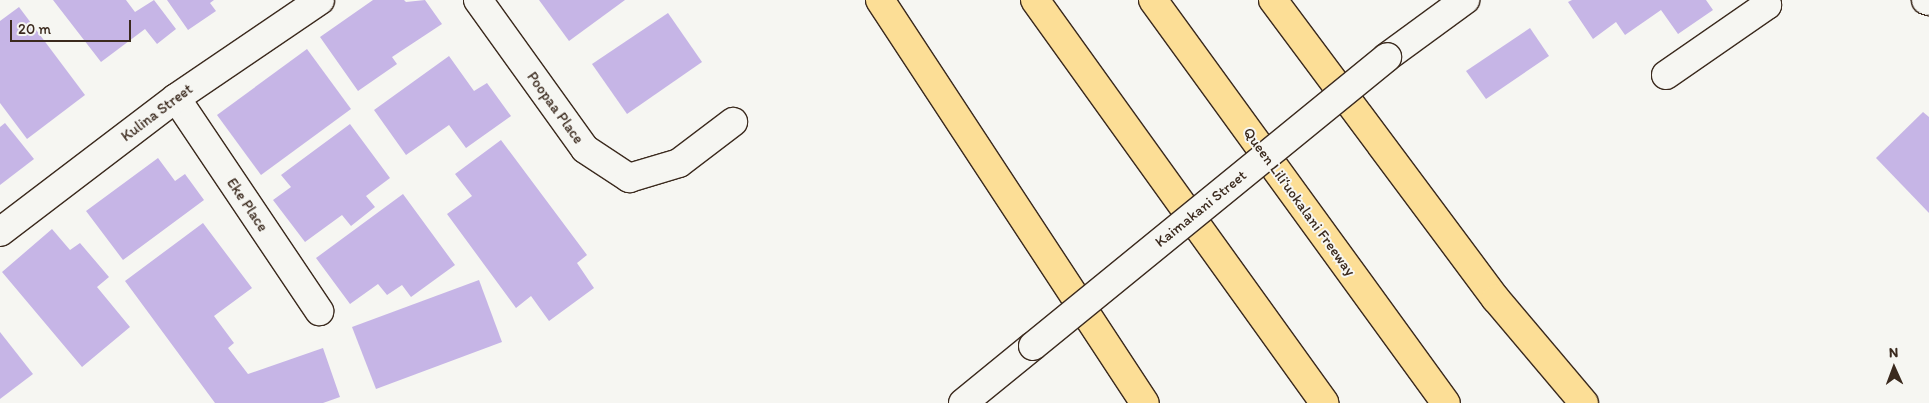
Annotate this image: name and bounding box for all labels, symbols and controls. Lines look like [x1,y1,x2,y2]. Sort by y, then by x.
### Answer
scale bar [12,10,134,42]
text: 20 m [18,20,51,38]
street label: Poopaa Place [523,68,587,148]
street label: Kulina Street [118,80,196,146]
street label: Queen Liliʻuokalani Freeway [1239,124,1359,280]
street label: Kaimakani Street [1152,167,1250,251]
street label: Eke Place [222,175,272,235]
north arrow [1869,343,1919,393]
text: N [1888,344,1898,361]

